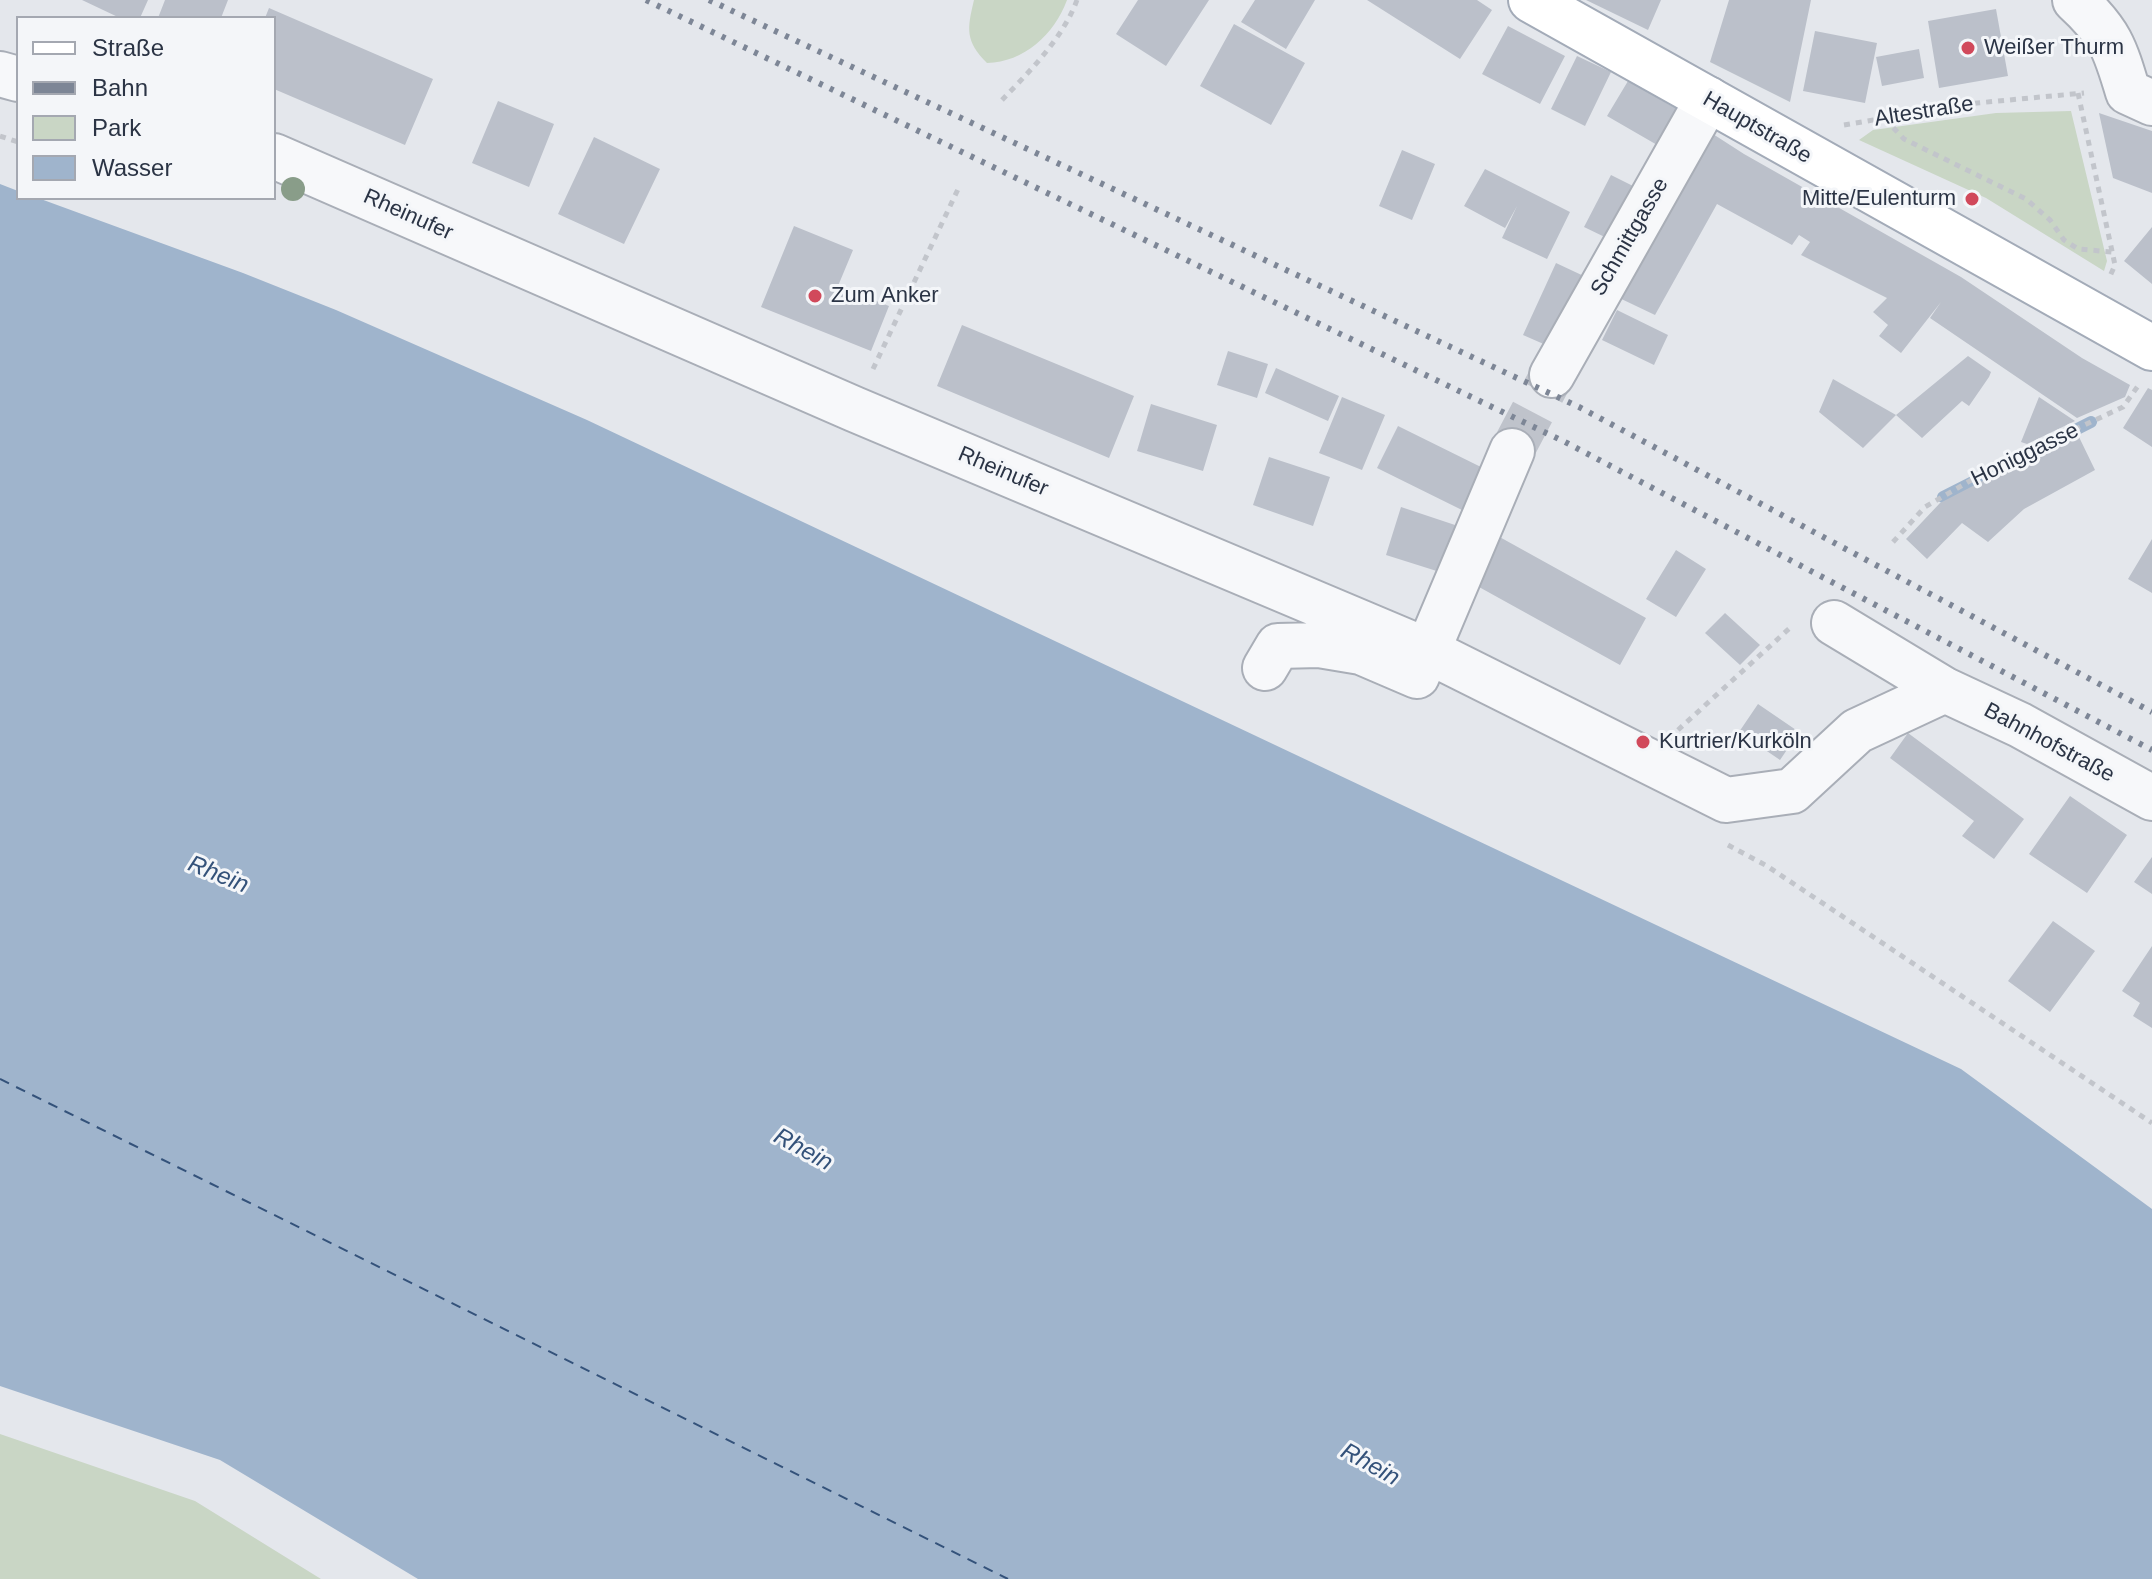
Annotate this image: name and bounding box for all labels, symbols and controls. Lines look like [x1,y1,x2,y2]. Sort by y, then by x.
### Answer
legend [16,16,276,200]
text: Straße [92,34,164,61]
place label: Weißer Thurm [1984,35,2124,61]
marker: Weißer Thurm [1959,39,1977,57]
text: Bahn [92,74,148,101]
street label: Hauptstraße [1698,86,1816,170]
street label: Altestraße [1872,91,1976,133]
text: Park [92,114,141,141]
text: Wasser [92,154,172,181]
street label: Schmittgasse [1586,173,1674,301]
street label: Rheinufer [359,184,457,246]
place label: Mitte/Eulenturm [1802,186,1956,212]
marker: Mitte/Eulenturm [1963,190,1981,208]
place label: Zum Anker [831,283,939,309]
marker: Zum Anker [806,287,824,305]
street label: Honiggasse [1967,418,2083,492]
street label: Rheinufer [954,441,1052,503]
street label: Bahnhofstraße [1979,697,2119,789]
place label: Kurtrier/Kurköln [1659,729,1812,755]
marker: Kurtrier/Kurköln [1634,733,1652,751]
water label: Rhein [184,850,252,900]
water label: Rhein [769,1122,837,1178]
water label: Rhein [1336,1437,1404,1493]

